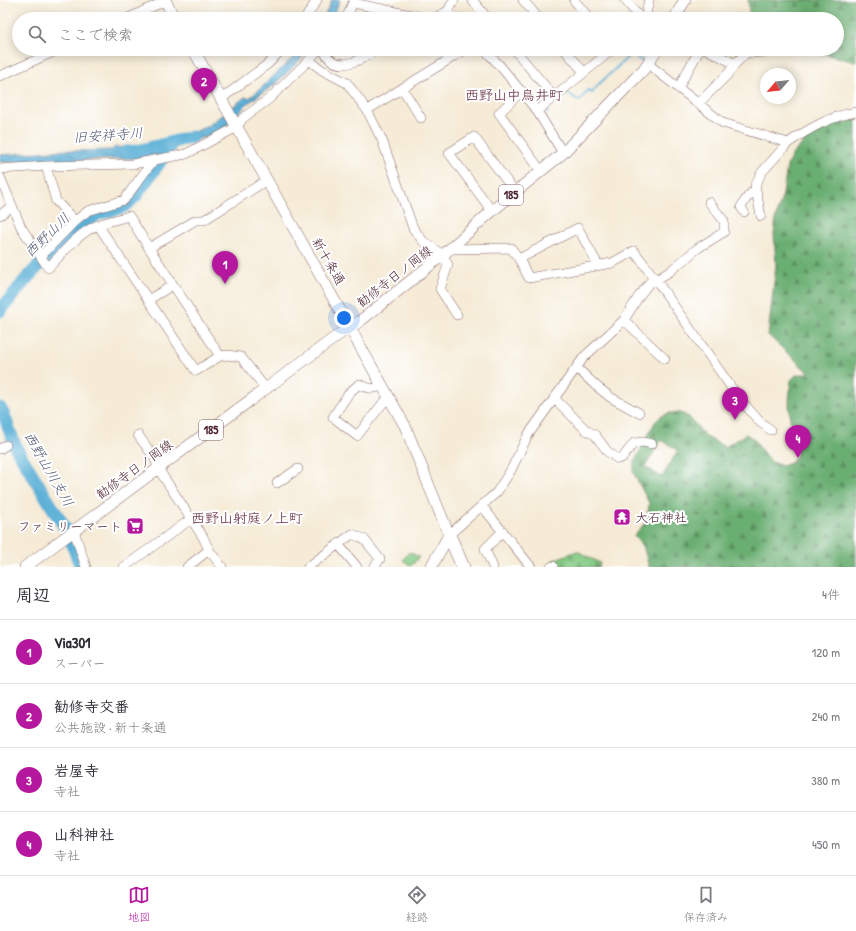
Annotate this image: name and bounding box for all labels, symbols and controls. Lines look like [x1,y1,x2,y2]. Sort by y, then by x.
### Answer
search box [12,12,844,56]
icon: search [26,23,48,45]
text: ここで検索 [58,24,133,45]
pin: 2 [191,68,217,101]
north arrow [760,68,796,104]
district label: 西野山中鳥井町 [465,85,563,104]
water label: 旧安祥寺川 [72,123,144,146]
road number: 185 [499,185,523,205]
water label: 西野山川 [20,208,73,261]
street label: 新十条通 [308,234,350,288]
street label: 勧修寺日ノ岡線 [353,240,436,311]
pin: 1 [212,251,238,284]
your location [334,308,354,328]
pin: 3 [722,387,748,420]
road number: 185 [199,420,223,440]
pin: 4 [785,425,811,458]
water label: 西野山川支川 [20,428,79,510]
street label: 勧修寺日ノ岡線 [92,434,177,503]
temple icon: 大石神社 [612,507,632,527]
district label: 西野山射庭ノ上町 [191,508,303,527]
place label: 大石神社 [635,508,687,526]
supermarket icon: ファミリーマート [125,516,145,536]
place label: ファミリーマート [18,517,122,535]
text: 周辺 [16,583,50,606]
text: 4件 [822,585,840,603]
text: Via301 [54,632,91,653]
text: 1 [27,643,31,661]
text: 120 m [812,643,840,661]
text: スーパー [54,654,105,672]
text: 勧修寺交番 [54,696,129,717]
text: 2 [26,707,32,725]
text: 240 m [811,707,840,725]
text: 公共施設 · 新十条通 [54,718,167,736]
text: 岩屋寺 [54,760,99,781]
text: 3 [26,771,32,789]
text: 380 m [811,771,840,789]
text: 寺社 [54,782,80,800]
text: 山科神社 [54,824,114,845]
text: 4 [27,835,31,853]
text: 450 m [812,835,840,853]
text: 寺社 [54,846,80,864]
tab: 地図 [128,884,150,924]
tab: 経路 [406,884,428,924]
tab: 保存済み [684,884,728,924]

